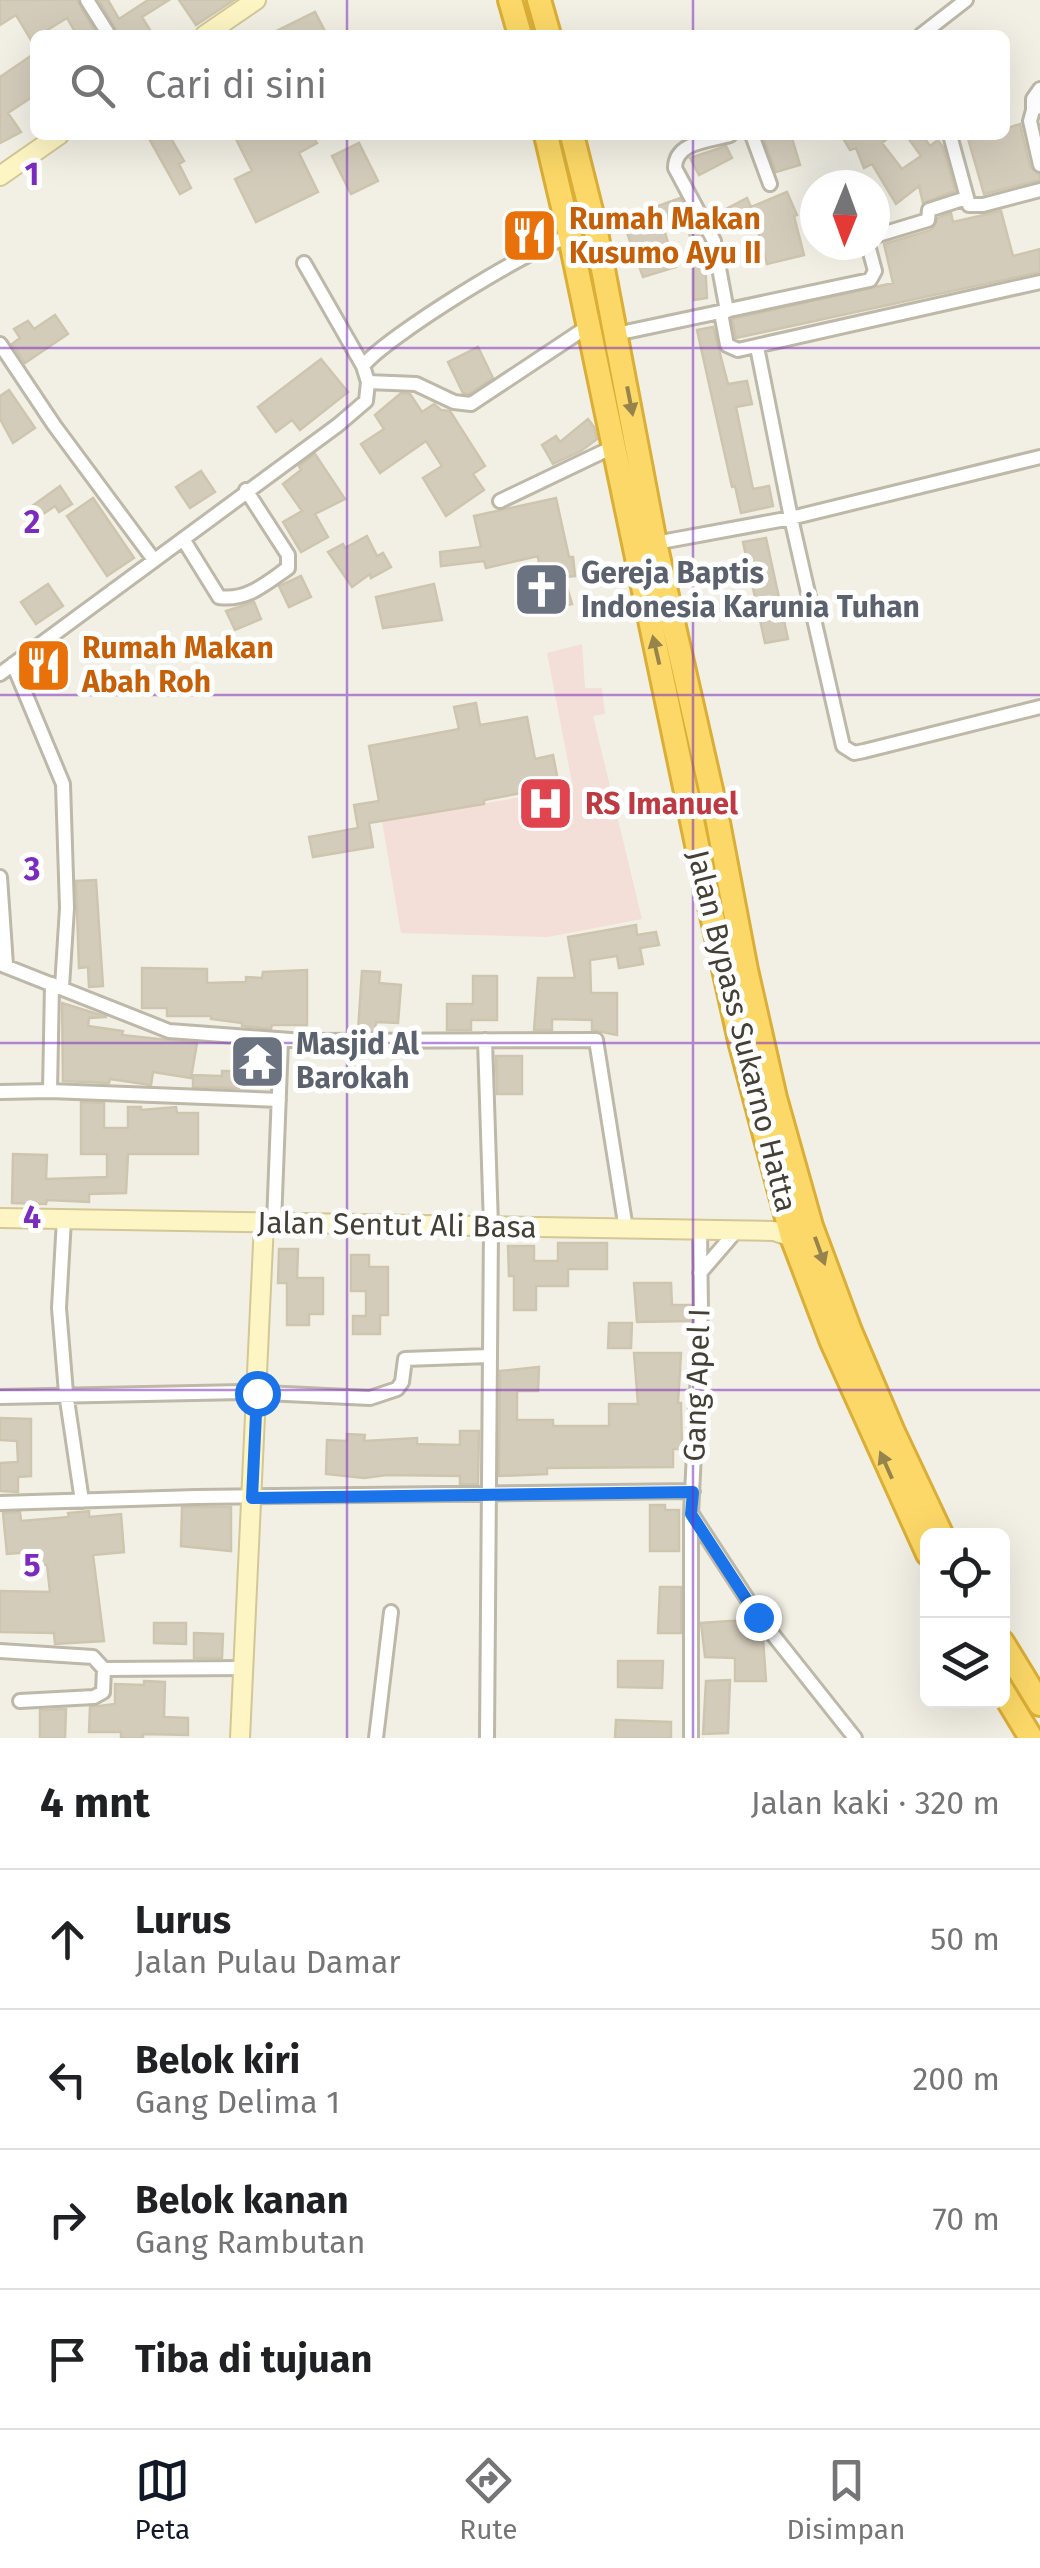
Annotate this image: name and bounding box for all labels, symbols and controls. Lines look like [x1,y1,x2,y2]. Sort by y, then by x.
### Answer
search box [30,30,1010,140]
icon: search [65,58,120,113]
text: Cari di sini [145,62,327,108]
text: 1 [25,155,39,193]
north arrow [800,170,890,260]
place label: Rumah Makan Kusumo Ayu II [569,201,761,271]
restaurant icon: Rumah Makan Kusumo Ayu II [500,206,560,266]
one-way arrow [622,386,638,417]
text: 2 [24,503,40,541]
place label: Gereja Baptis Indonesia Karunia Tuhan [581,555,920,625]
church icon: Gereja Baptis Indonesia Karunia Tuhan [512,560,572,620]
place label: Rumah Makan Abah Roh [81,630,274,700]
one-way arrow [648,634,663,665]
restaurant icon: Rumah Makan Abah Roh [13,635,73,695]
hospital icon: RS Imanuel [516,774,576,834]
place label: RS Imanuel [585,786,738,822]
street label: Jalan Bypass Sukarno Hatta [680,846,804,1216]
text: 3 [23,850,40,888]
place label: Masjid Al Barokah [296,1026,419,1096]
temple icon: Masjid Al Barokah [227,1031,287,1091]
text: 4 [23,1198,41,1236]
street label: Jalan Sentut Ali Basa [257,1205,537,1245]
one-way arrow [813,1236,828,1266]
street label: Gang Apel I [676,1308,718,1462]
route start [235,1371,281,1417]
one-way arrow [878,1451,894,1480]
map controls [920,1528,1010,1708]
button: locate [920,1528,1010,1618]
text: 5 [23,1546,41,1584]
route end [736,1595,782,1641]
button: layers [920,1618,1010,1708]
text: 4 mnt [40,1778,150,1828]
text: Jalan kaki · 320 m [751,1784,1000,1822]
text: Lurus [135,1897,231,1943]
icon: ahead [40,1912,95,1967]
text: 50 m [930,1920,1000,1958]
text: Jalan Pulau Damar [135,1943,401,1981]
text: Belok kiri [135,2037,300,2083]
icon: left [40,2052,95,2107]
text: 200 m [913,2060,1000,2098]
text: Gang Delima 1 [135,2083,340,2121]
text: Belok kanan [135,2177,349,2223]
icon: right [40,2192,95,2247]
text: 70 m [932,2200,1000,2238]
text: Gang Rambutan [135,2223,365,2261]
icon: arrive [40,2332,95,2387]
text: Tiba di tujuan [135,2336,372,2382]
tab: Peta [135,2453,190,2546]
tab: Rute [459,2453,518,2546]
tab: Disimpan [787,2453,905,2546]

